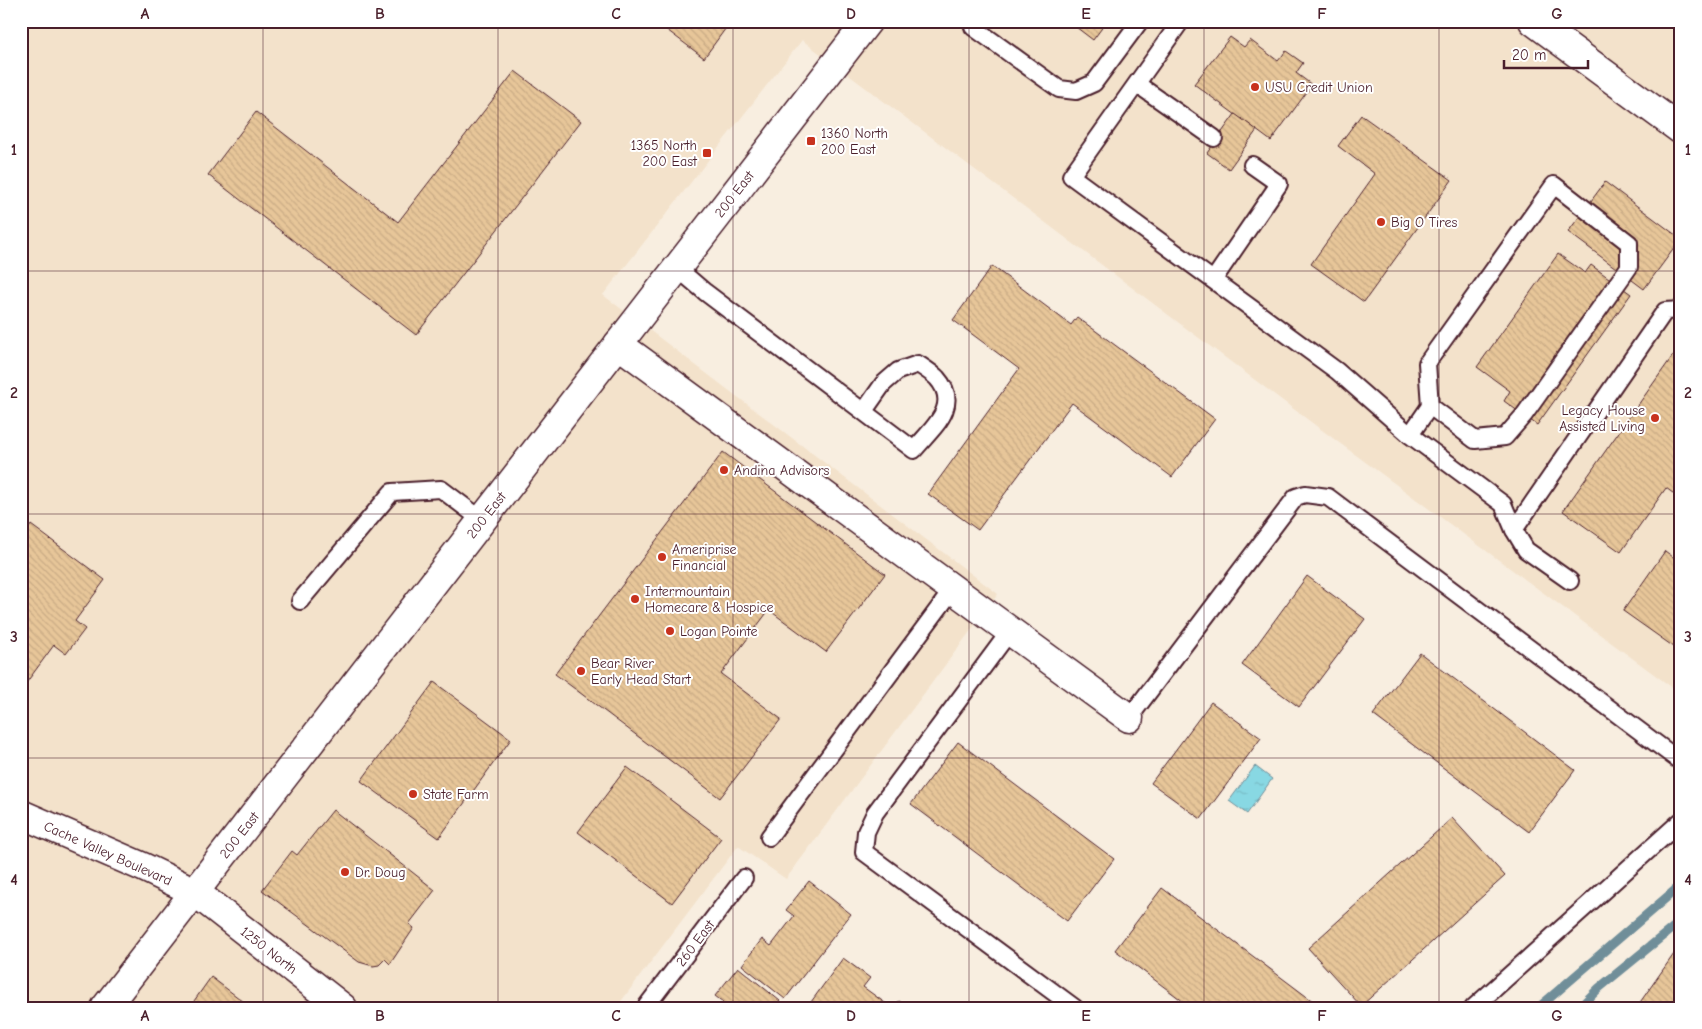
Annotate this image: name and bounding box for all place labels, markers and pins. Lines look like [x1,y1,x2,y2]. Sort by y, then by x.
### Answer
place label: USU Credit Union [1265,79,1373,96]
marker: USU Credit Union [1249,81,1261,93]
place label: 1360 North 200 East [821,125,888,158]
marker: 1360 North 200 East [805,135,817,147]
place label: 1365 North 200 East [631,137,698,170]
marker: 1365 North 200 East [701,147,713,159]
place label: Big O Tires [1391,214,1457,231]
marker: Big O Tires [1375,216,1387,228]
place label: Legacy House Assisted Living [1559,402,1645,435]
marker: Legacy House Assisted Living [1649,412,1661,424]
place label: Andina Advisors [734,462,829,479]
marker: Andina Advisors [718,464,730,476]
place label: Ameriprise Financial [672,541,736,574]
marker: Ameriprise Financial [656,551,668,563]
place label: Intermountain Homecare & Hospice [645,583,773,616]
marker: Intermountain Homecare & Hospice [629,593,641,605]
place label: Logan Pointe [680,623,757,640]
marker: Logan Pointe [664,625,676,637]
place label: Bear River Early Head Start [591,655,692,688]
marker: Bear River Early Head Start [575,665,587,677]
place label: State Farm [423,786,488,803]
marker: State Farm [407,788,419,800]
place label: Dr. Doug [355,864,406,881]
marker: Dr. Doug [339,866,351,878]

